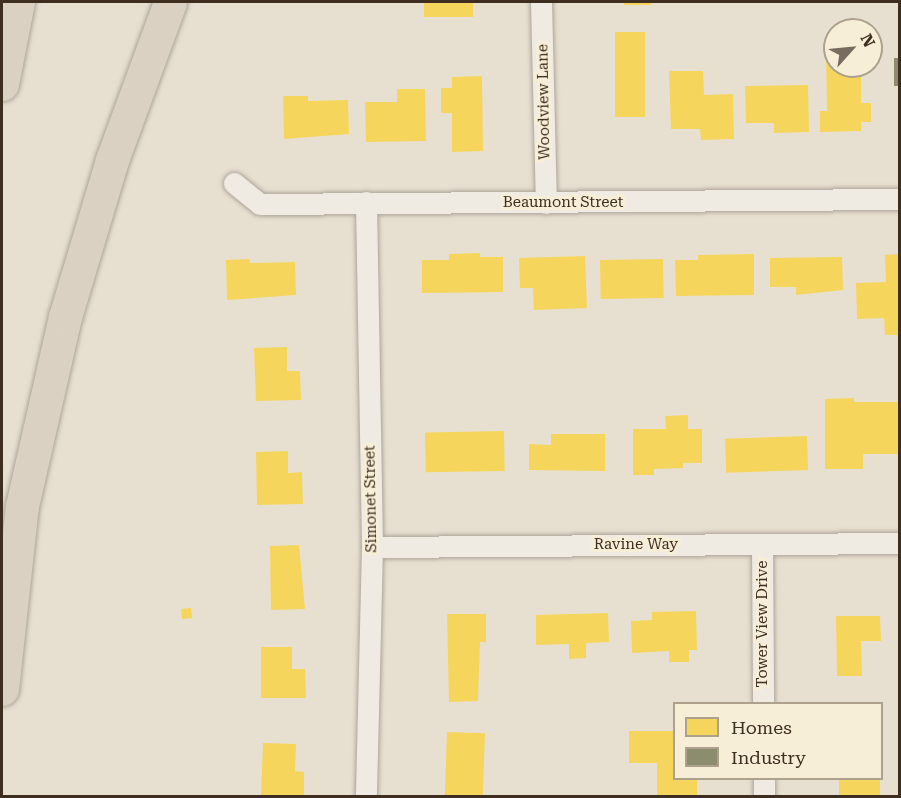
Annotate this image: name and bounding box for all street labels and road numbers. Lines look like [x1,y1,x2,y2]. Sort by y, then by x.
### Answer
street label: Woodview Lane [534,44,554,160]
street label: Beaumont Street [503,194,623,212]
street label: Simonet Street [361,445,381,553]
street label: Ravine Way [594,536,678,554]
street label: Tower View Drive [754,561,772,687]

